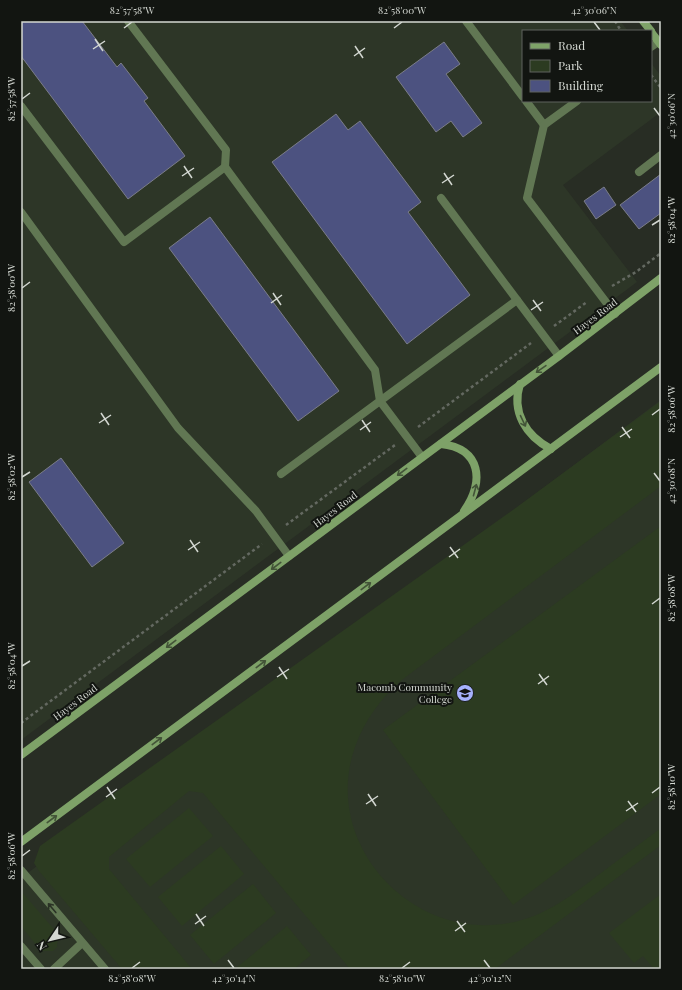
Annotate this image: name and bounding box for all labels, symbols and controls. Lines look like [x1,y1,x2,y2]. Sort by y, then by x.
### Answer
text: 82°57'58"W [110,3,155,17]
text: 82°58'00"W [378,3,427,17]
text: 42°30'06"N [571,3,617,17]
legend [522,30,652,102]
text: Road [558,37,585,53]
text: Park [558,57,583,73]
text: 82°57'58"W [4,76,18,121]
text: Building [558,77,604,93]
text: 42°30'06"N [664,93,678,139]
text: 82°58'04"W [664,196,678,243]
text: 82°58'00"W [4,263,18,312]
street label: Hayes Road [570,295,620,337]
one-way arrow [535,365,546,373]
text: 82°58'06"W [664,384,678,433]
one-way arrow [520,415,527,427]
text: 82°58'02"W [4,453,18,500]
text: 42°30'08"N [664,458,678,504]
one-way arrow [397,468,408,476]
one-way arrow [472,484,480,497]
street label: Hayes Road [310,488,360,530]
one-way arrow [270,562,281,570]
text: 82°58'08"W [664,573,678,622]
one-way arrow [360,582,371,591]
one-way arrow [166,639,177,648]
text: 82°58'04"W [4,642,18,689]
one-way arrow [256,660,267,668]
place label: Macomb Community College [358,680,452,706]
street label: Hayes Road [50,681,100,723]
school or university icon: Macomb Community College [455,683,475,703]
one-way arrow [151,737,162,746]
text: 82°58'10"W [664,763,678,810]
one-way arrow [47,815,58,823]
text: 82°58'06"W [4,831,18,880]
one-way arrow [48,902,57,913]
north arrow [30,920,70,960]
text: N [33,938,50,954]
text: 82°58'08"W [108,971,157,985]
text: 42°30'14"N [212,971,256,985]
text: 82°58'10"W [379,971,426,985]
text: 42°30'12"N [468,971,512,985]

